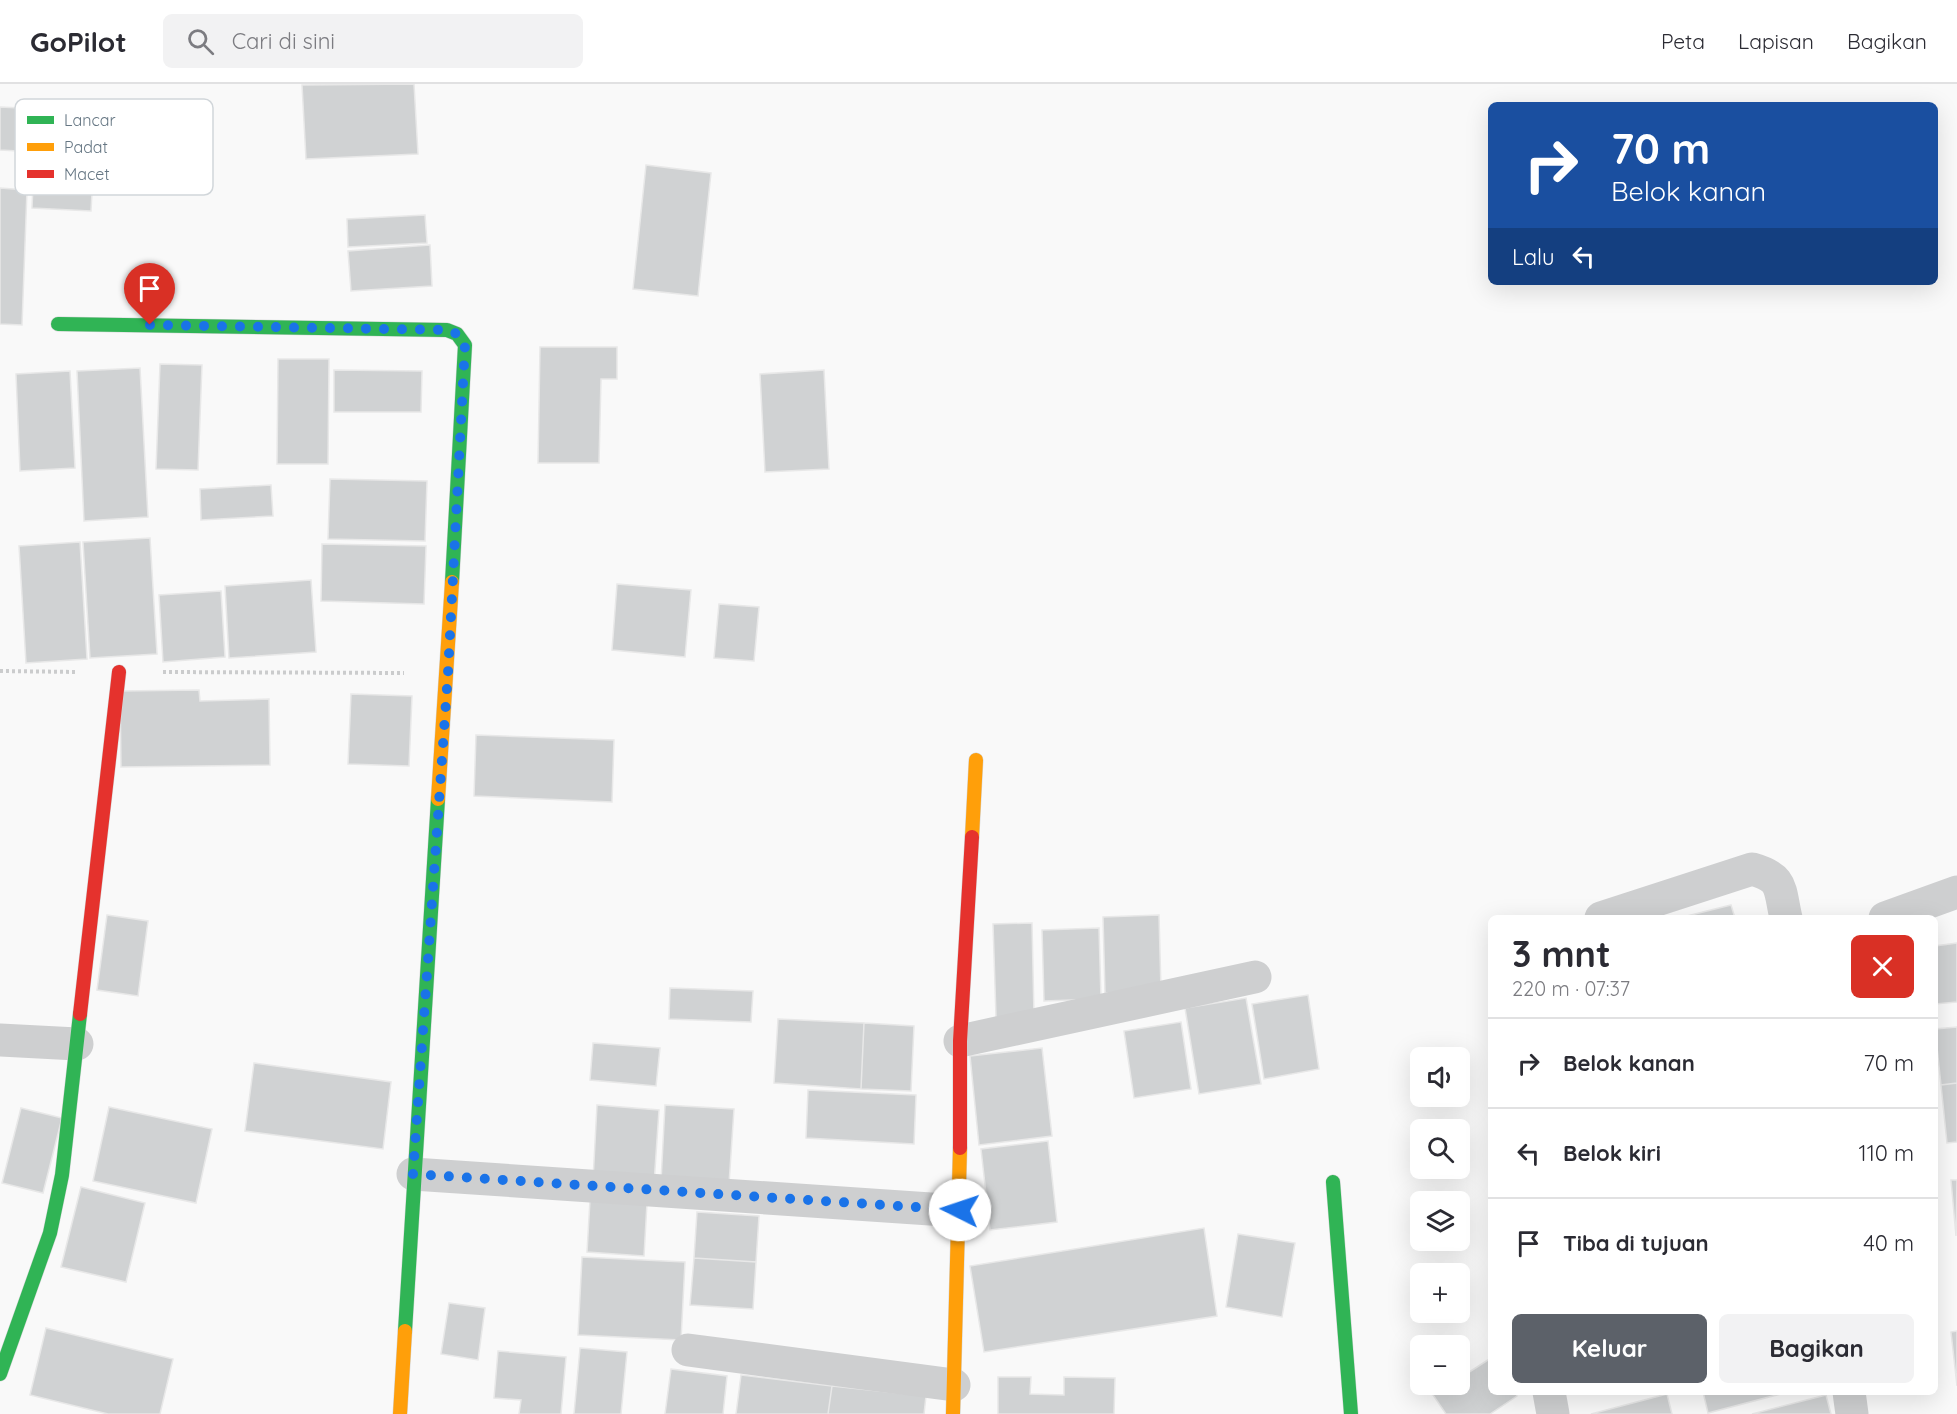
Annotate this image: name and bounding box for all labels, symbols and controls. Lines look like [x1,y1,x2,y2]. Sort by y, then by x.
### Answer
search box [163,14,583,68]
text: GoPilot [30,24,127,59]
icon: search [184,25,217,58]
text: Cari di sini [232,27,335,55]
text: Peta [1661,28,1705,54]
text: Lapisan [1738,28,1814,54]
text: Bagikan [1847,28,1927,54]
legend [15,99,213,195]
text: Lancar [64,110,116,130]
text: 70 m [1611,122,1710,175]
icon: right [1512,126,1590,204]
text: Padat [64,137,108,157]
text: Macet [64,164,110,184]
text: Belok kanan [1611,174,1766,208]
icon: left [1567,240,1600,273]
text: Lalu [1512,243,1555,271]
pin [124,263,175,325]
icon: arrive [133,272,166,305]
text: 3 mnt [1512,931,1611,976]
button: close [1851,935,1914,998]
text: 220 m · 07:37 [1512,976,1630,1001]
map controls [1410,1047,1470,1395]
button: sound [1410,1047,1470,1107]
icon: right [1512,1047,1545,1080]
text: Belok kanan [1563,1049,1695,1077]
text: 70 m [1864,1049,1914,1077]
button: search [1410,1119,1470,1179]
icon: left [1512,1137,1545,1170]
text: Belok kiri [1563,1139,1661,1167]
text: 110 m [1859,1139,1914,1167]
position arrow [928,1178,992,1242]
button: layers [1410,1191,1470,1251]
icon: arrive [1512,1227,1545,1260]
text: Tiba di tujuan [1563,1229,1709,1257]
text: 40 m [1863,1229,1914,1257]
button: + [1410,1263,1470,1323]
button: Keluar [1512,1314,1707,1383]
button: Bagikan [1719,1314,1914,1383]
button: − [1410,1335,1470,1395]

